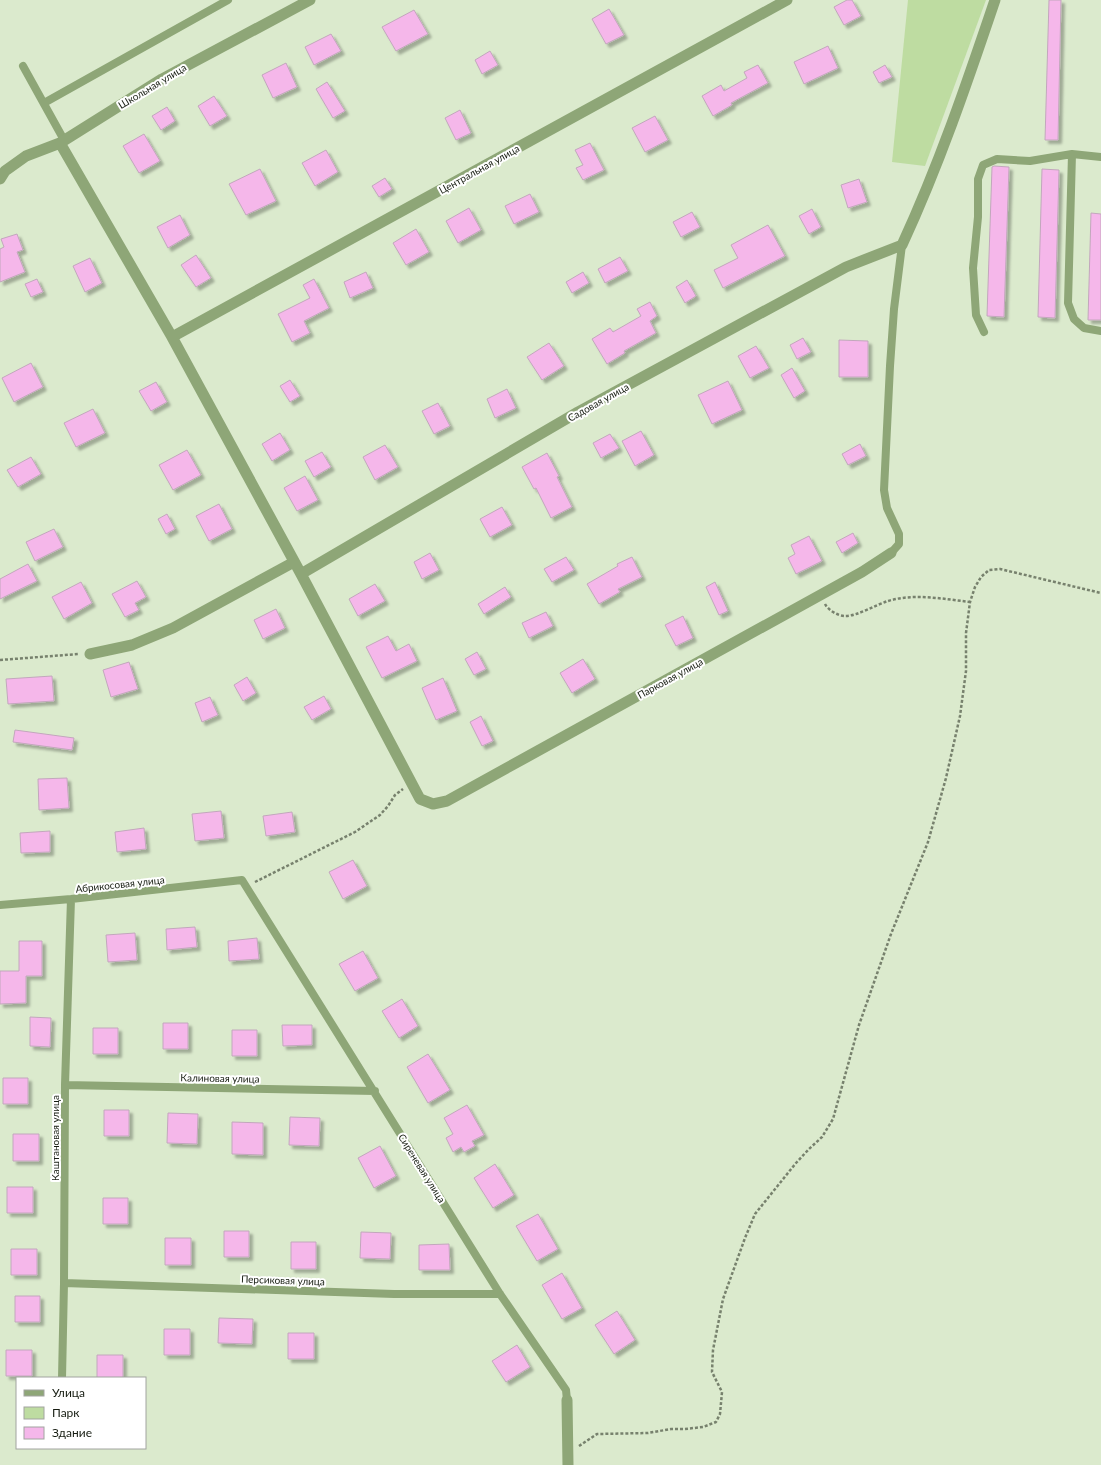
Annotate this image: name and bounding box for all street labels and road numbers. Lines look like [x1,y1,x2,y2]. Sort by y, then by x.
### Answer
street label: Школьная улица [116,61,188,111]
street label: Центральная улица [437,142,521,196]
street label: Садовая улица [565,380,631,424]
street label: Парковая улица [635,655,705,701]
street label: Абрикосовая улица [75,873,165,895]
street label: Калиновая улица [180,1071,260,1085]
street label: Каштановая улица [49,1095,61,1181]
street label: Сиреневая улица [396,1131,448,1205]
street label: Персиковая улица [241,1273,325,1287]

